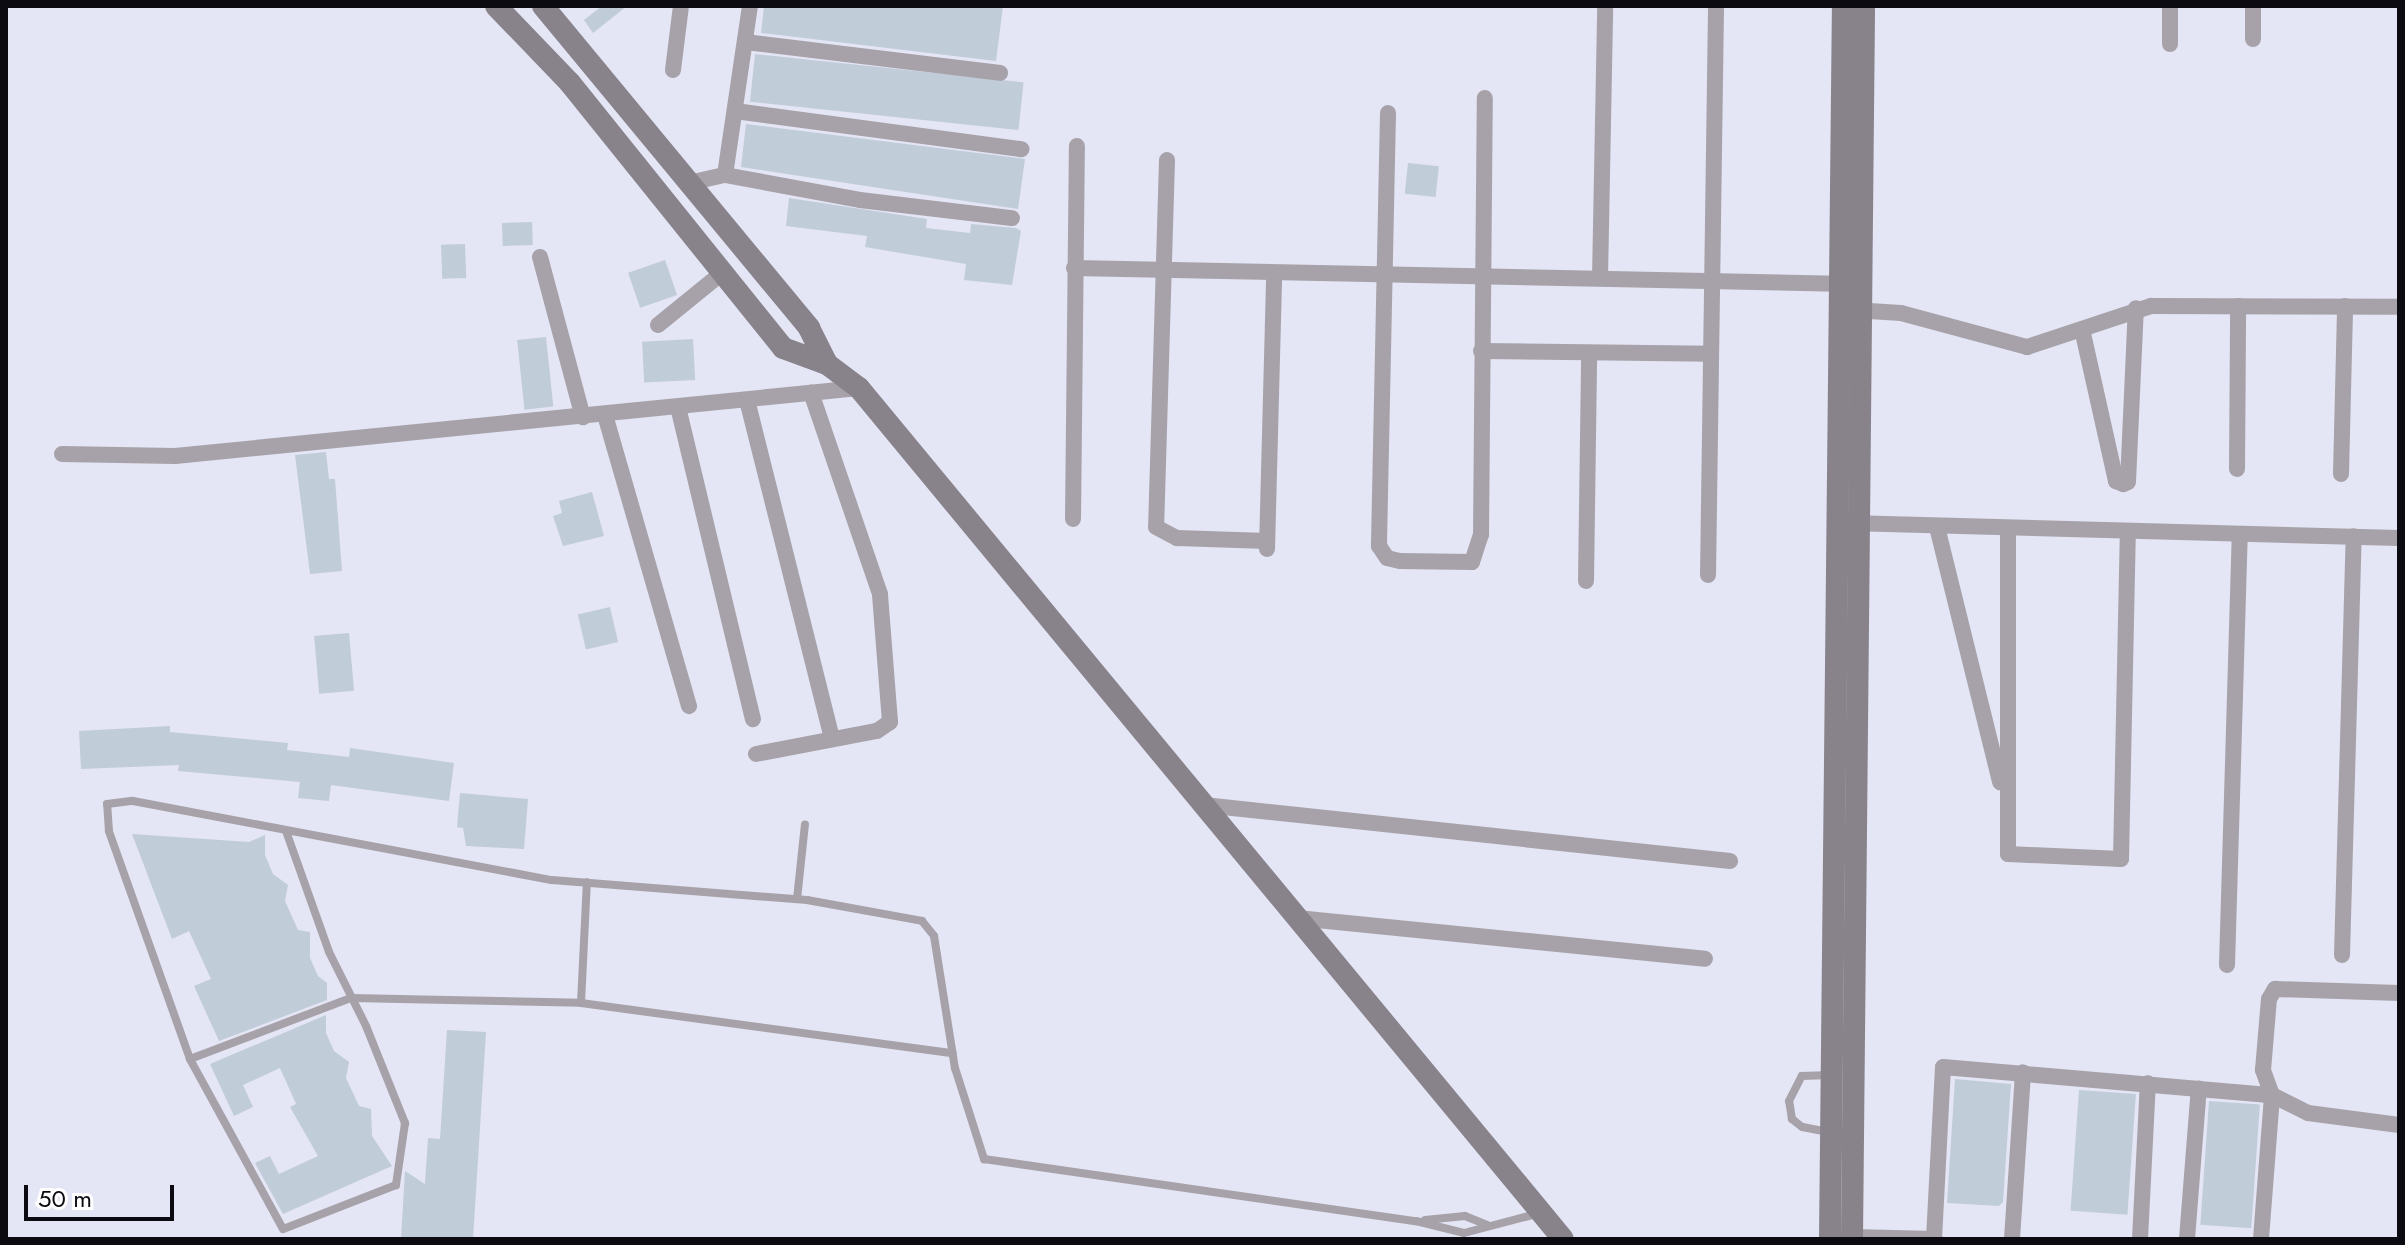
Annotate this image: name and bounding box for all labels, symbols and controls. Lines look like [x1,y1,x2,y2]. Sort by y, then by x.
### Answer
scale bar [28,1169,178,1219]
text: 50 m [38,1181,92,1216]

